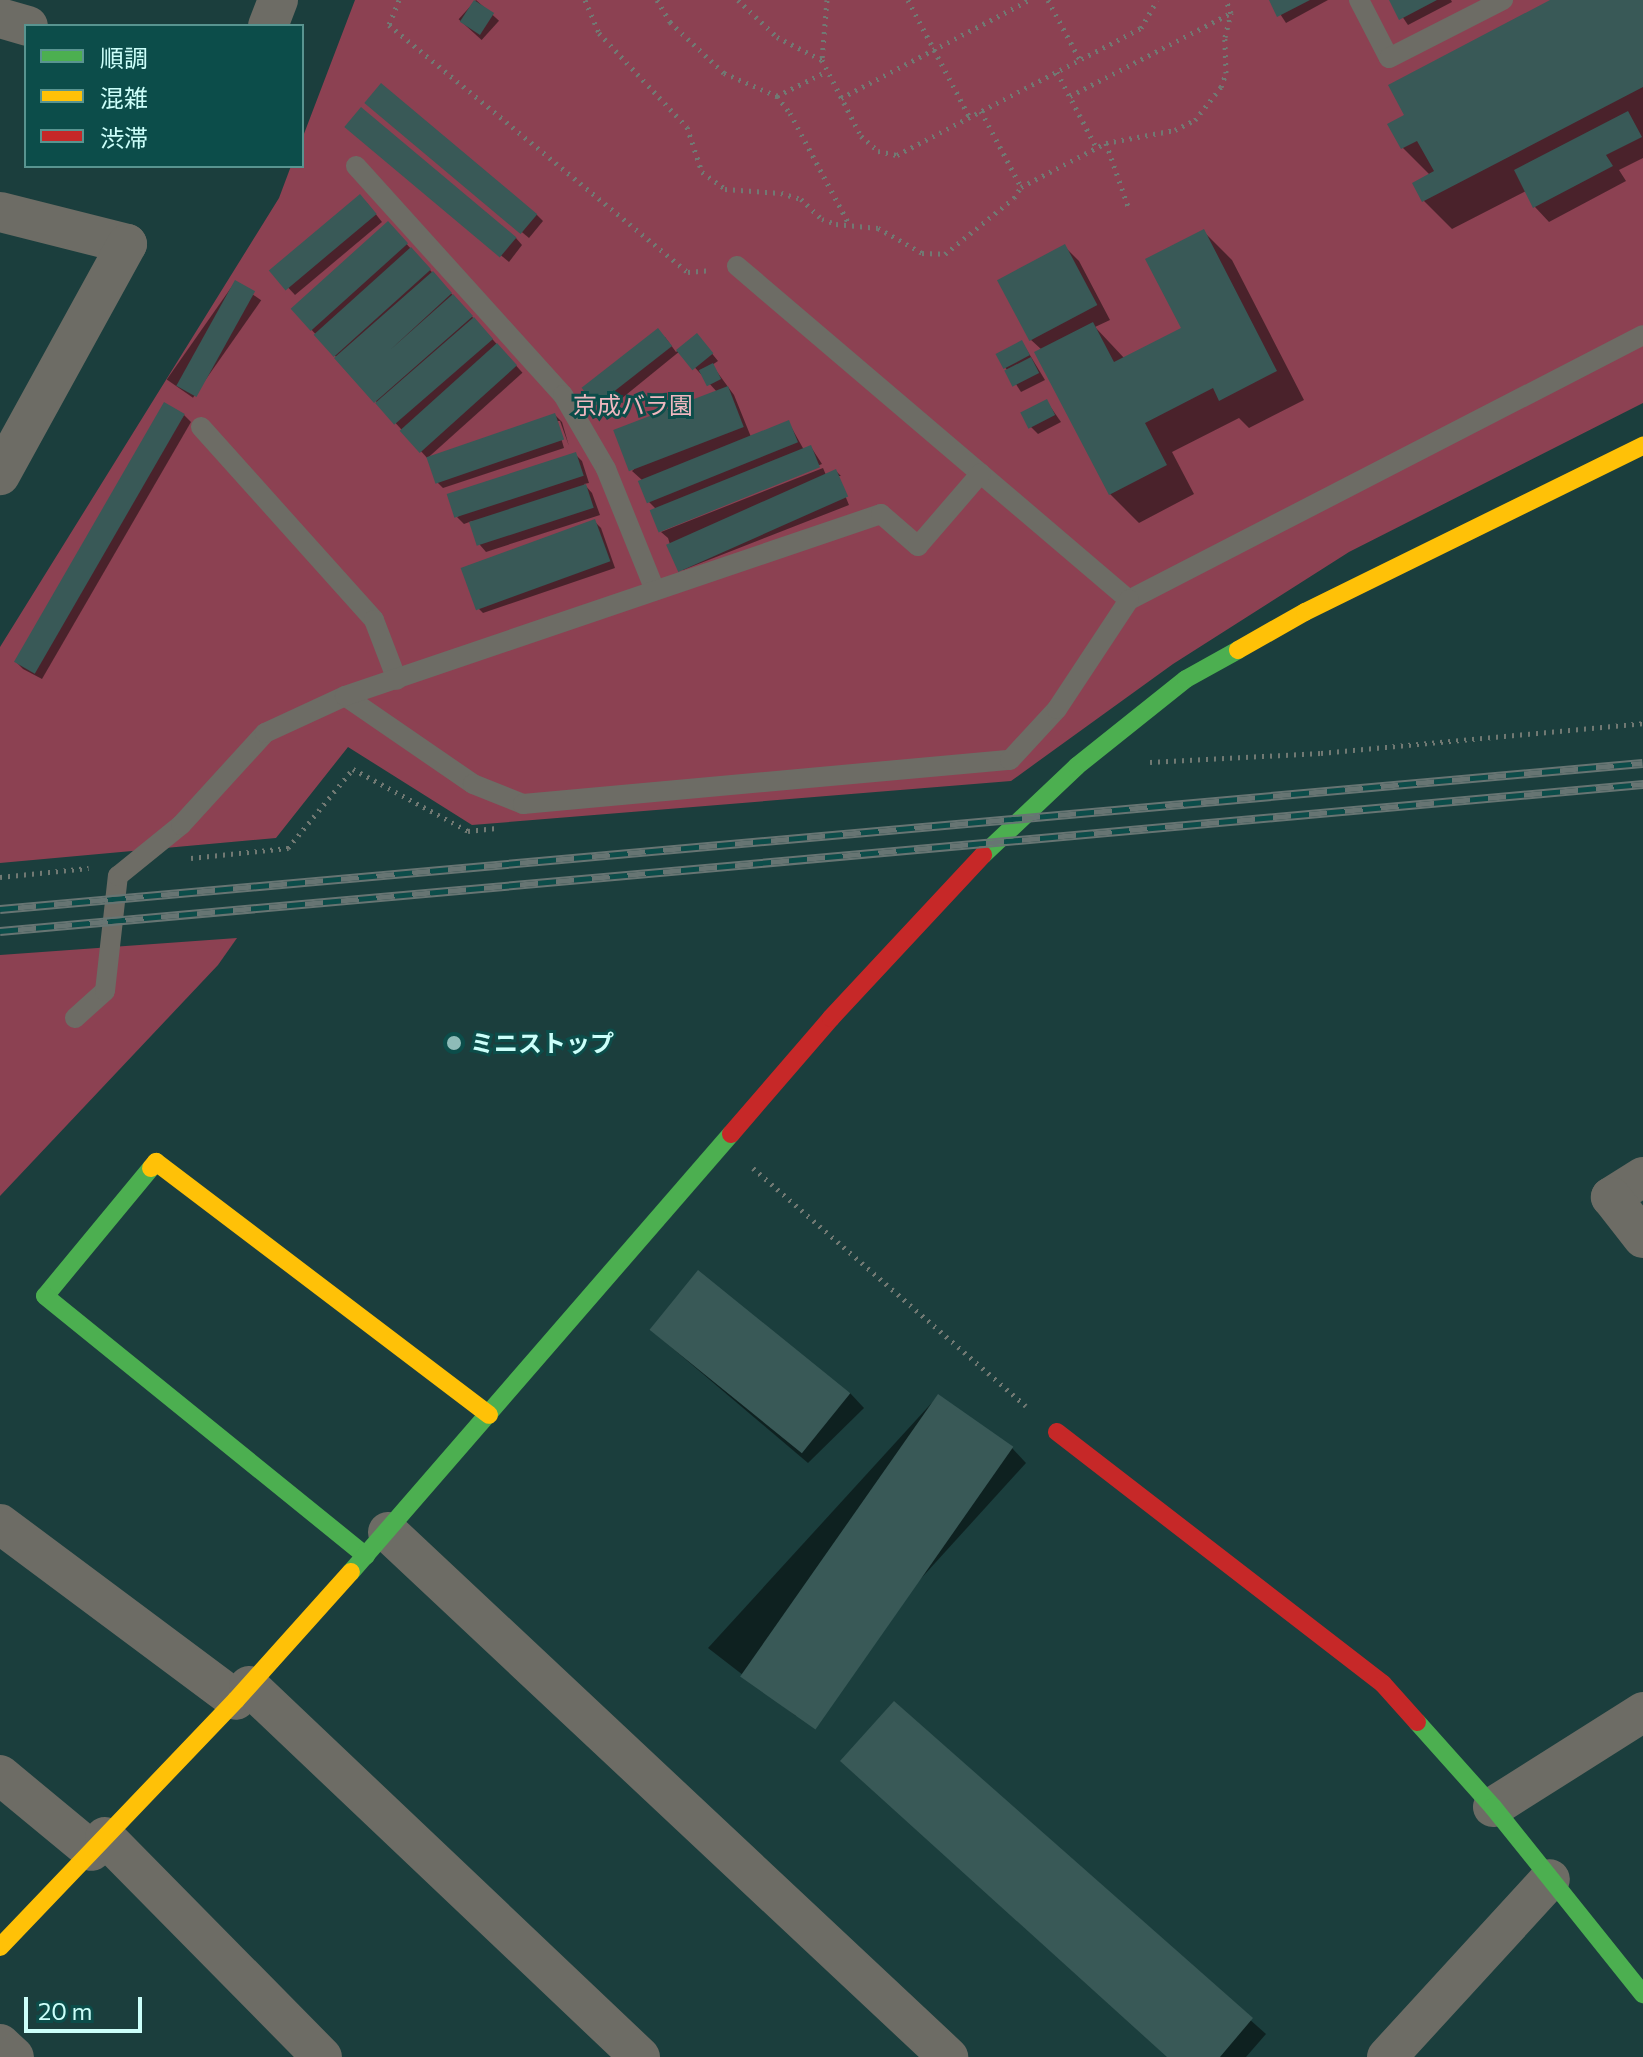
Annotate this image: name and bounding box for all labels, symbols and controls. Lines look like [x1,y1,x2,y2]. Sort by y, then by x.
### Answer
legend [24,24,304,168]
text: 順調 [100,43,148,72]
text: 混雑 [100,83,148,112]
text: 渋滞 [100,123,148,152]
park label: 京成バラ園 [573,391,693,419]
place label: ミニストップ [470,1029,614,1057]
marker: ミニストップ [445,1034,463,1052]
scale bar [28,1981,146,2031]
text: 20 m [38,1996,92,2025]

